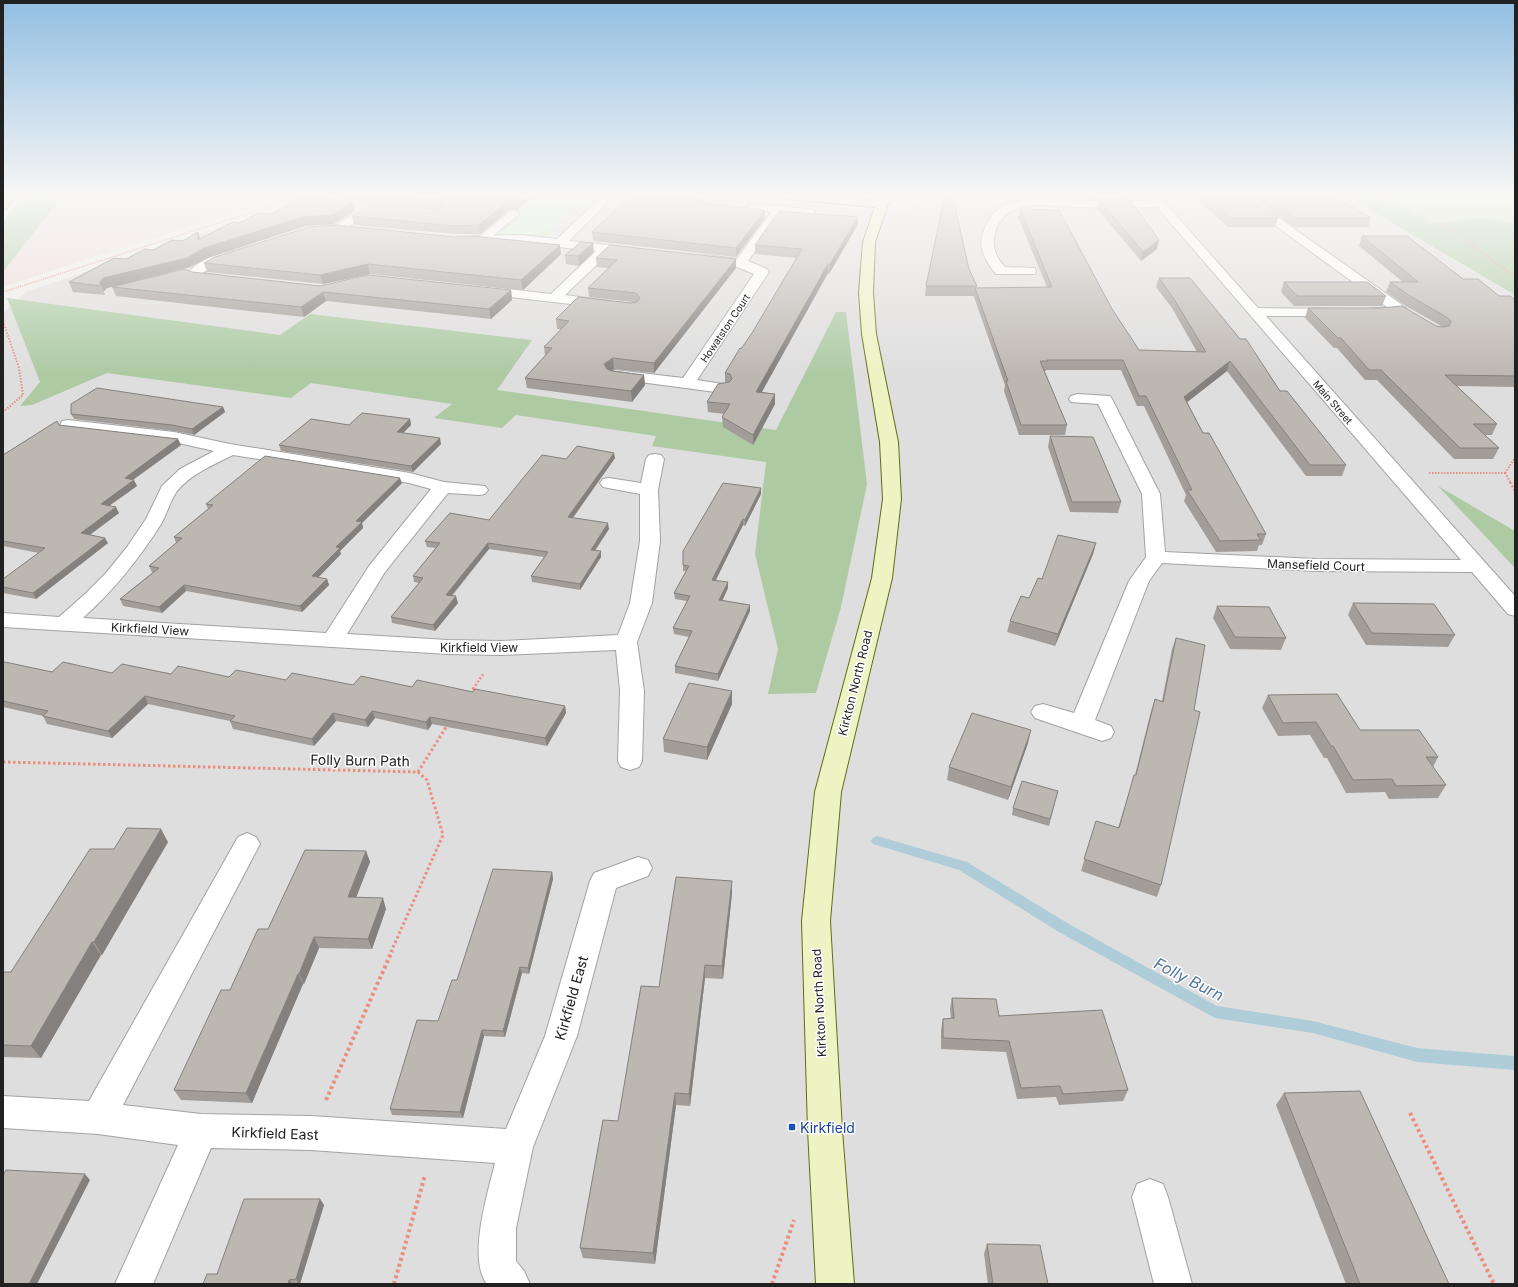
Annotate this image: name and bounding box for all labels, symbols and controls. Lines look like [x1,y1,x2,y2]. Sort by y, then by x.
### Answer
street label: Howatston Court [698,291,753,364]
street label: Main Street [1311,378,1356,427]
street label: Mansefield Court [1267,556,1365,574]
street label: Kirkfield View [111,619,190,639]
street label: Kirkton North Road [835,629,875,737]
street label: Kirkfield View [440,640,518,655]
street label: Folly Burn Path [310,751,410,769]
street label: Kirkton North Road [809,949,829,1057]
street label: Kirkfield East [551,953,591,1042]
water label: Folly Burn [1151,953,1227,1005]
place label: Kirkfield [800,1119,855,1136]
marker: Kirkfield [787,1122,797,1132]
street label: Kirkfield East [231,1123,319,1143]

